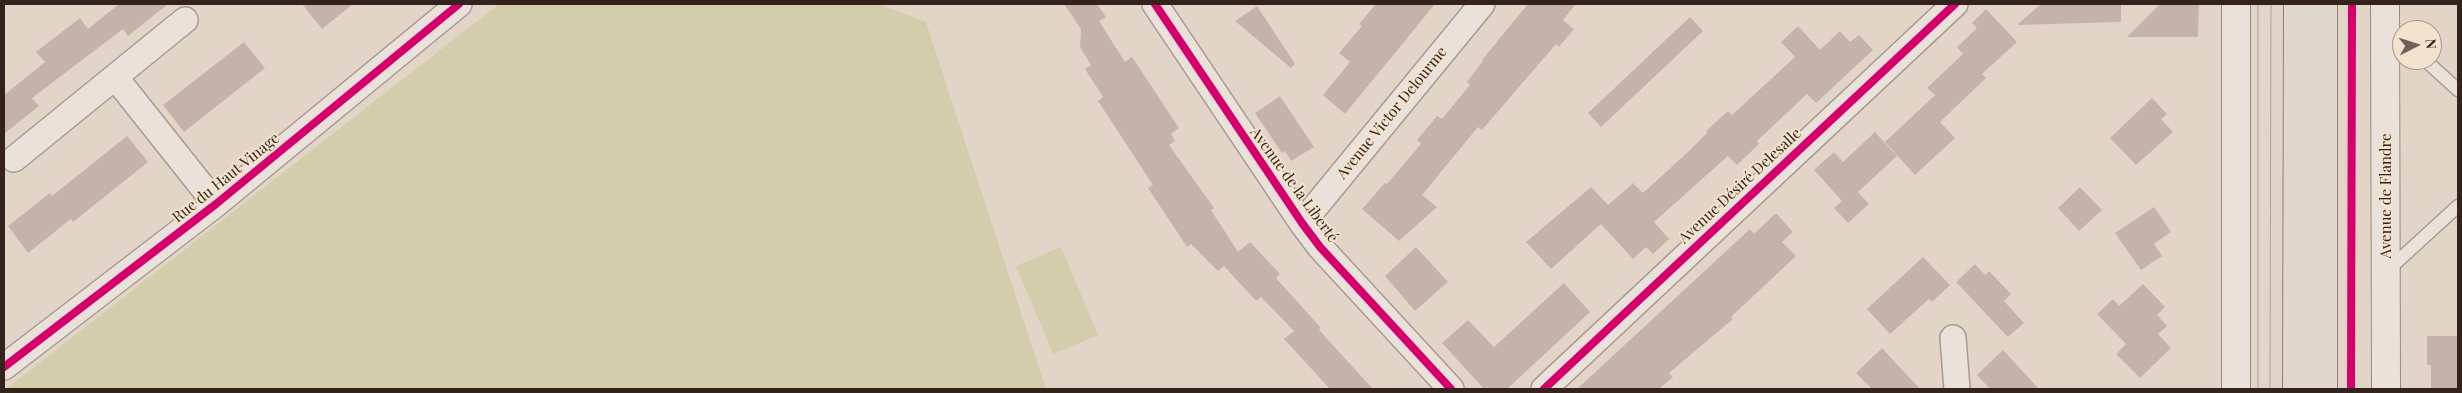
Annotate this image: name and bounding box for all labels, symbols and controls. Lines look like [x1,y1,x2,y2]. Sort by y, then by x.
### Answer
north arrow [2392,20,2442,70]
text: N [2422,38,2441,50]
street label: Avenue Victor Delourme [1333,43,1451,183]
street label: Avenue de la Liberté [1246,124,1342,246]
street label: Avenue Désiré Delesalle [1675,125,1805,247]
street label: Rue du Haut Vinage [169,129,283,227]
street label: Avenue de Flandre [2377,133,2395,259]

